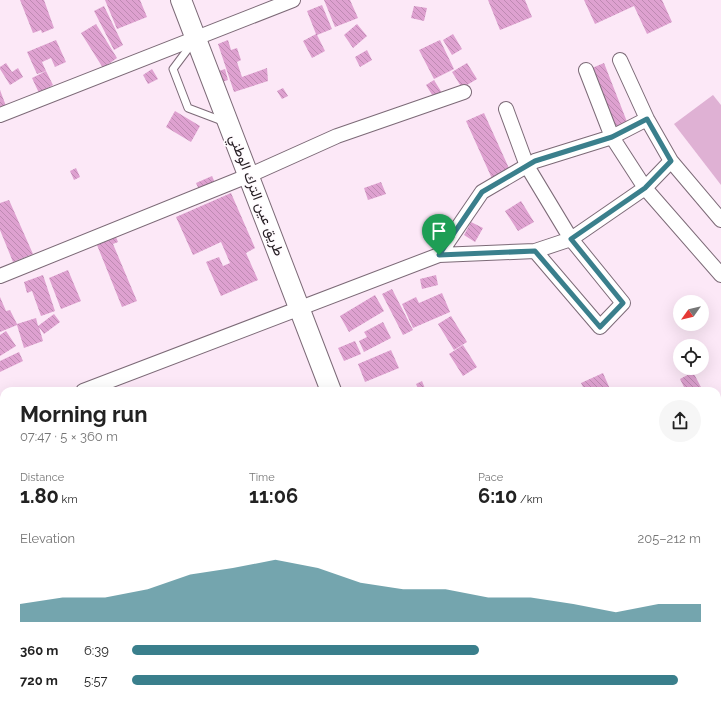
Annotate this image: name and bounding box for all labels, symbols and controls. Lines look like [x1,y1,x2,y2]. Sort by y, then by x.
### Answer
street label: طريق عين الترك الوطني [223,132,288,259]
pin [422,214,456,255]
icon: arrive [428,220,450,242]
north arrow [673,295,709,331]
map controls [673,295,709,375]
button: locate [673,339,709,375]
button: share [659,400,701,442]
text: Morning run [20,401,148,427]
text: 07:47 · 5 × 360 m [20,429,118,444]
text: Distance [20,471,64,484]
text: Time [249,471,275,484]
text: Pace [478,471,503,484]
text: 1.80 [20,484,59,508]
text: 11:06 [249,484,298,508]
text: 6:10 [478,484,517,508]
text: km [59,493,78,506]
text: /km [517,493,543,506]
text: Elevation [20,531,75,546]
text: 205–212 m [637,531,701,546]
text: 360 m [20,643,58,658]
text: 6:39 [84,643,109,658]
text: 720 m [20,673,58,688]
text: 5:57 [84,673,108,688]

